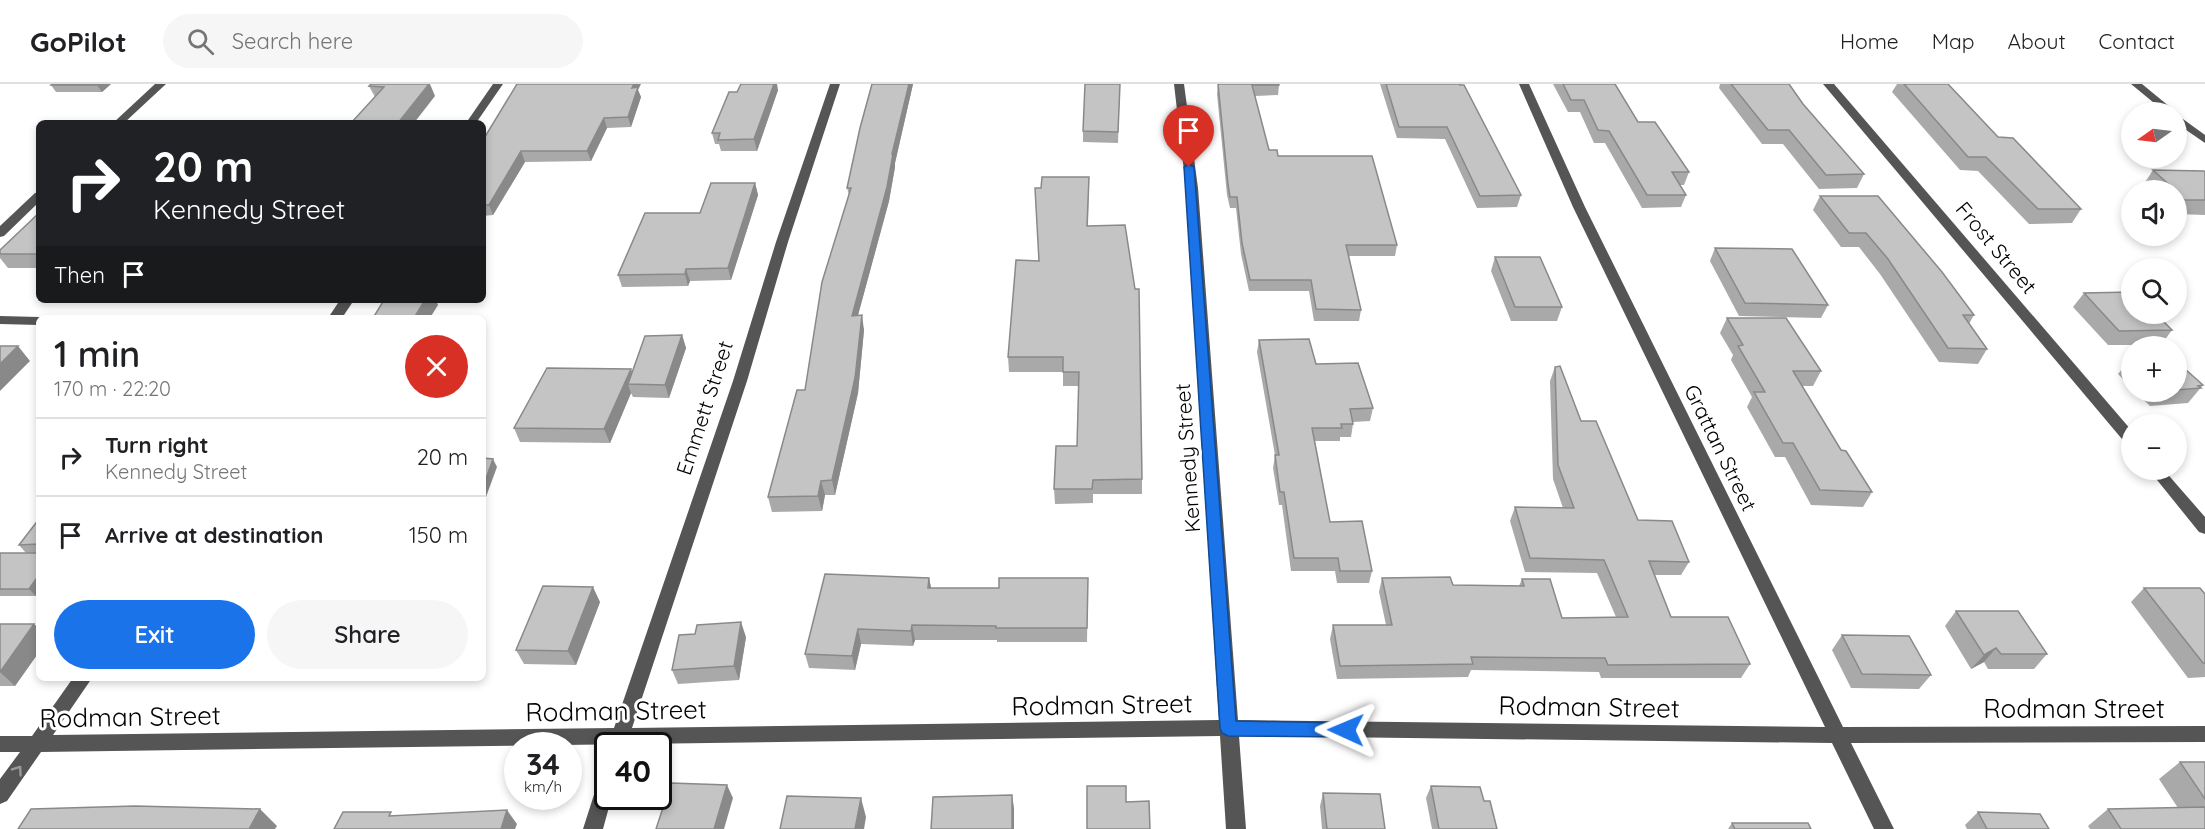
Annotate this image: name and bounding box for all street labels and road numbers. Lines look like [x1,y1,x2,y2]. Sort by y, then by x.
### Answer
street label: Frost Street [1951,196,2043,299]
street label: Emmett Street [670,337,738,478]
street label: Grattan Street [1679,380,1763,515]
street label: Kennedy Street [1169,383,1205,534]
street label: Rodman Street [1011,686,1193,723]
street label: Rodman Street [1498,688,1680,725]
street label: Rodman Street [525,692,707,729]
street label: Rodman Street [1983,692,2165,725]
street label: Rodman Street [39,698,221,735]

